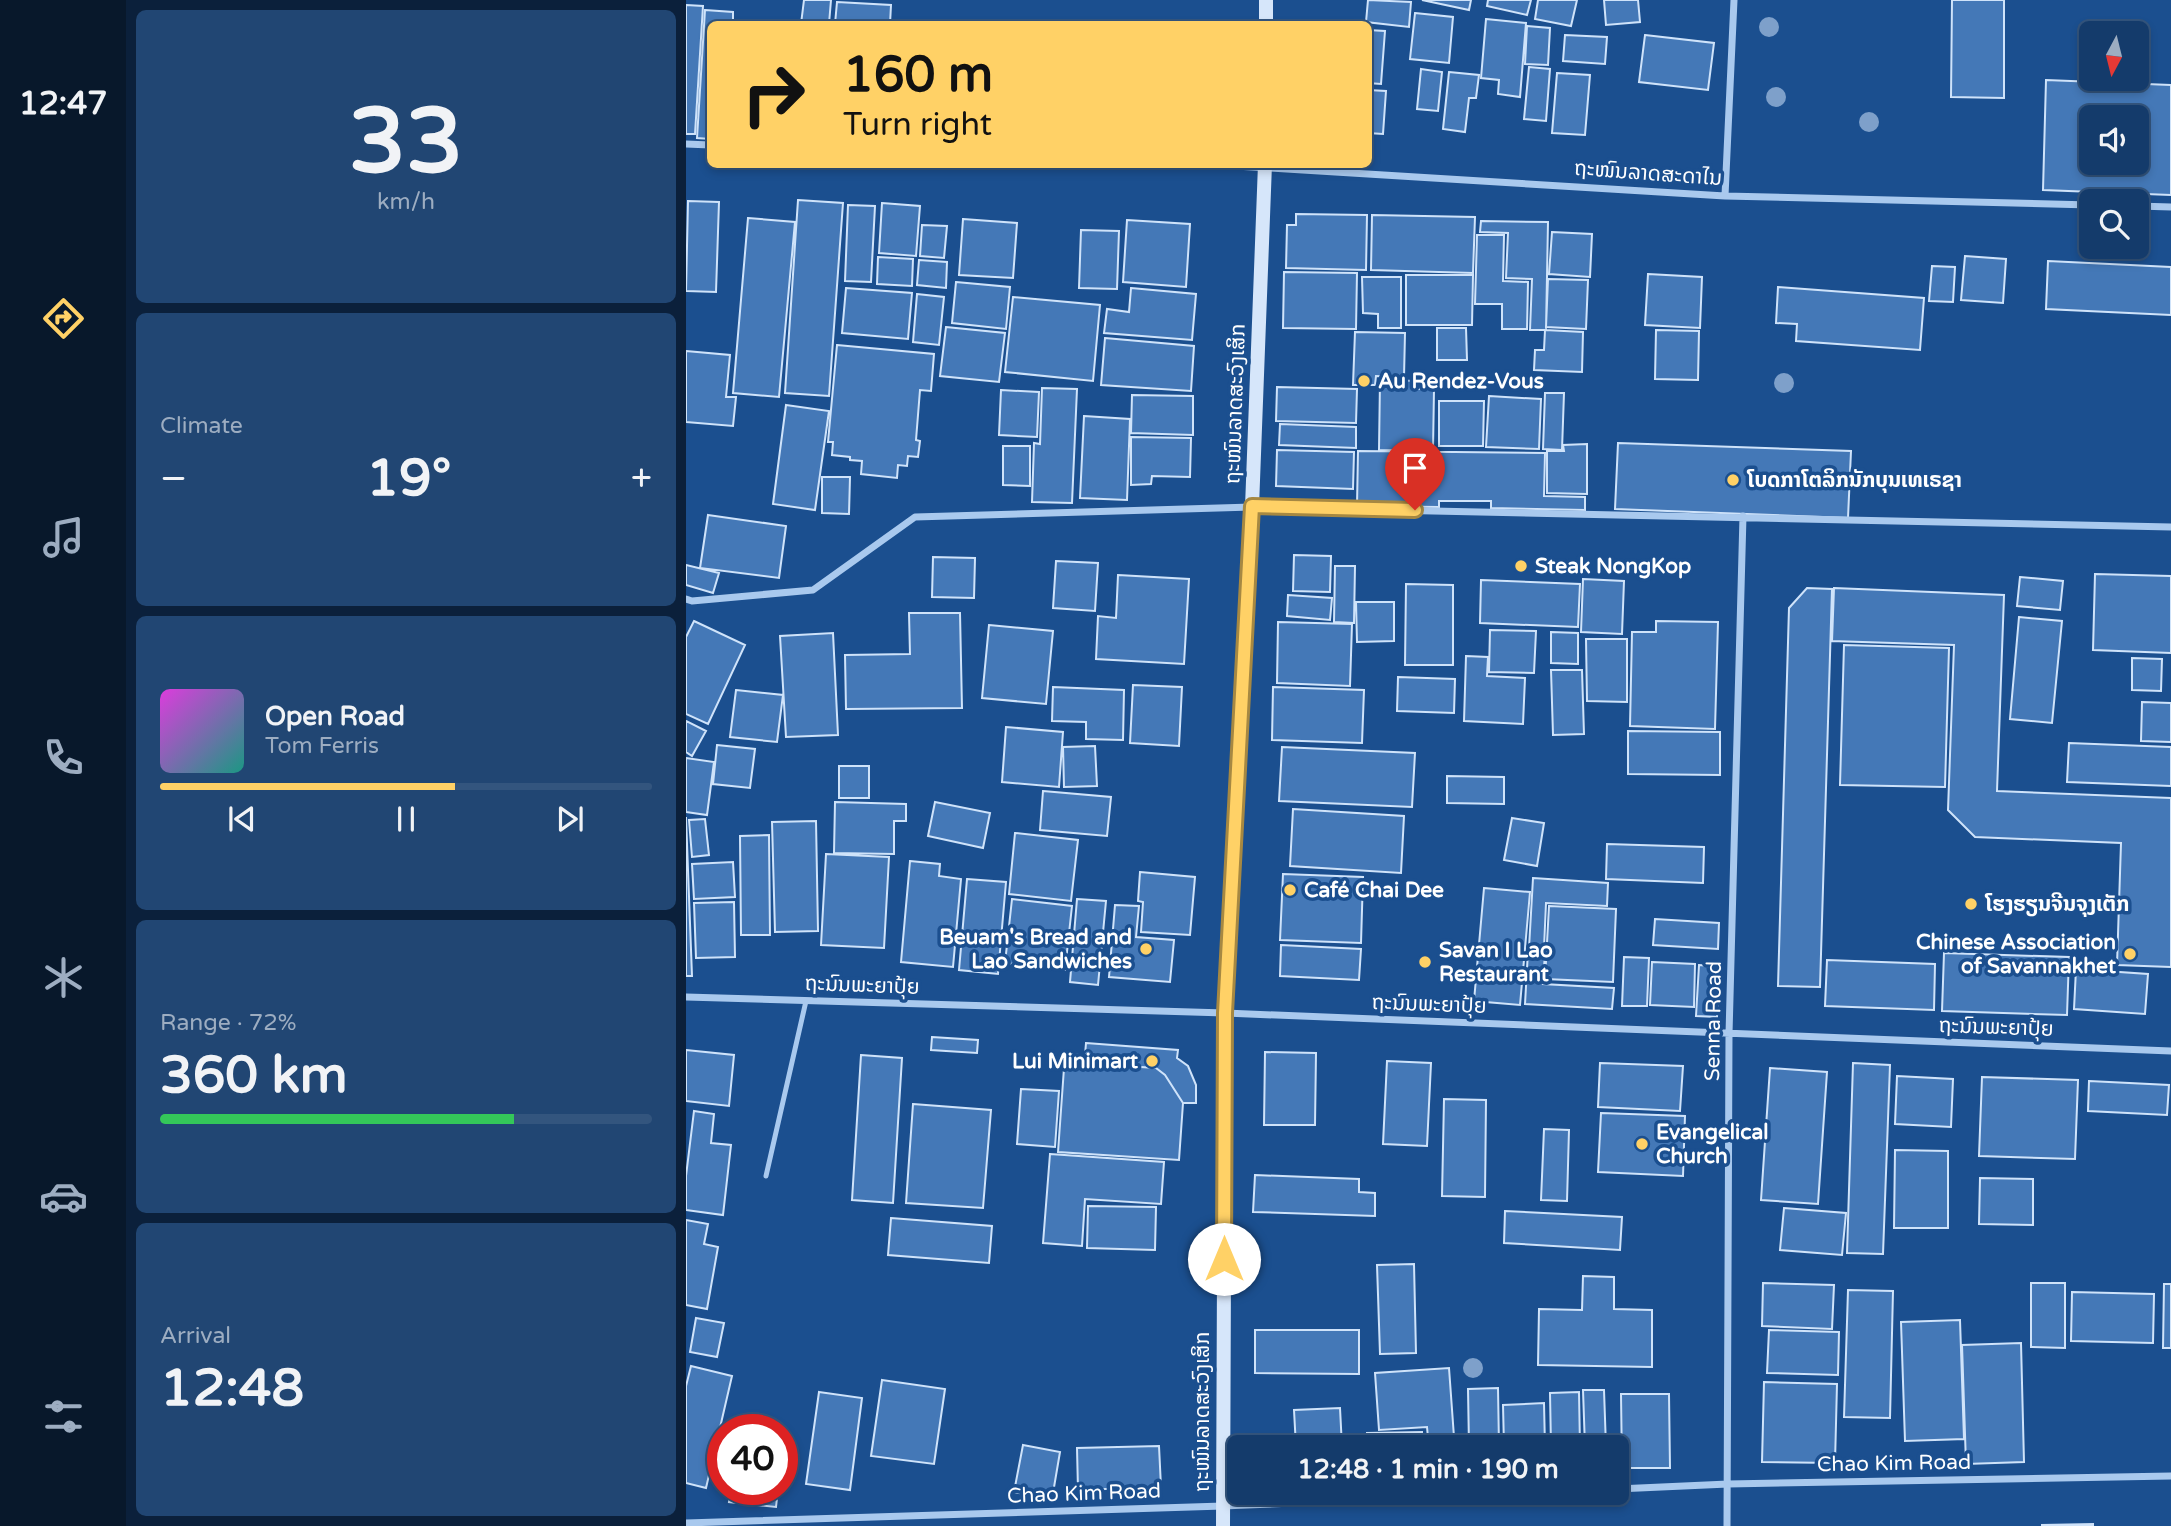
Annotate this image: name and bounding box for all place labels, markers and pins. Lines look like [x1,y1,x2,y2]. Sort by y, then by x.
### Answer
place label: Au Rendez-Vous [1378,369,1544,394]
marker: Au Rendez-Vous [1356,373,1372,389]
pin [1385,438,1445,510]
place label: ໂບດກາໂຕລິກນັກບຸນເທເຣຊາ [1746,468,1962,493]
marker: ໂບດກາໂຕລິກນັກບຸນເທເຣຊາ [1725,472,1741,488]
place label: Steak NongKop [1535,554,1691,579]
marker: Steak NongKop [1513,558,1529,574]
place label: Café Chai Dee [1304,878,1444,903]
marker: Café Chai Dee [1282,882,1298,898]
place label: ໂຮງຮຽນຈີນຈຸງເຕັກ [1984,892,2129,917]
marker: ໂຮງຮຽນຈີນຈຸງເຕັກ [1963,896,1979,912]
place label: Beuam's Bread and Lao Sandwiches [939,925,1132,974]
place label: Chinese Association of Savannakhet [1916,930,2116,979]
place label: Savan I Lao Restaurant [1439,938,1553,987]
marker: Beuam's Bread and Lao Sandwiches [1138,941,1154,957]
marker: Chinese Association of Savannakhet [2122,946,2138,962]
marker: Savan I Lao Restaurant [1417,954,1433,970]
place label: Lui Minimart [1012,1049,1138,1074]
marker: Lui Minimart [1144,1053,1160,1069]
place label: Evangelical Church [1656,1120,1768,1169]
marker: Evangelical Church [1634,1136,1650,1152]

